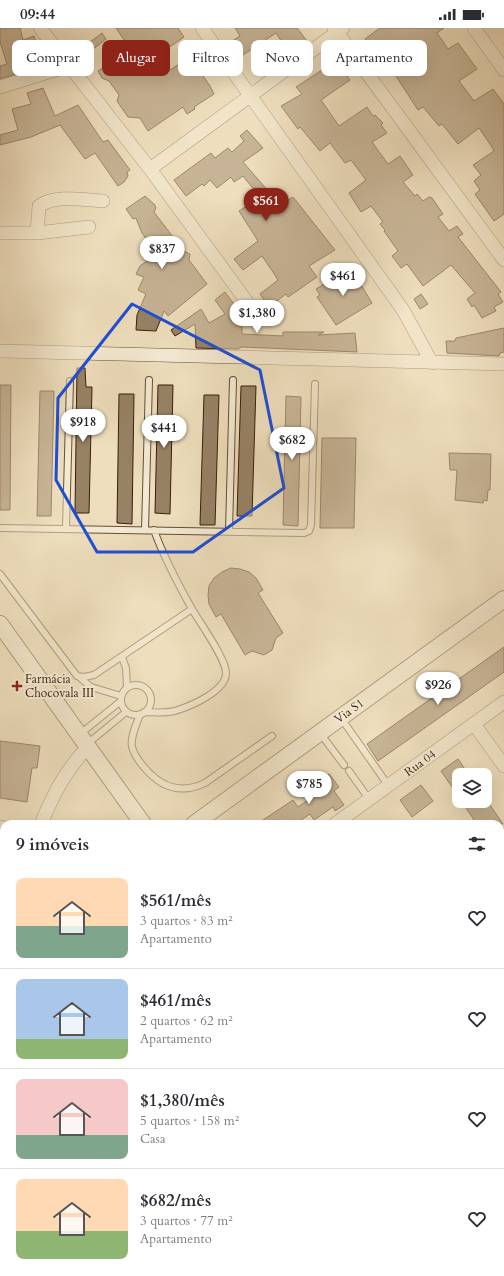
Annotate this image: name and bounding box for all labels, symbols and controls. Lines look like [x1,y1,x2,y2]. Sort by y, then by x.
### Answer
text: 09:44 [20,4,55,24]
chip: Comprar [12,40,94,76]
chip: Alugar [102,40,170,76]
chip: Filtros [178,40,243,76]
chip: Novo [251,40,313,76]
chip: Apartamento [321,40,427,76]
pin: $561 [242,188,290,222]
text: $561 [253,192,279,210]
pin: $837 [138,236,186,270]
text: $837 [149,240,175,258]
pin: $461 [319,263,367,297]
text: $461 [330,267,356,285]
pin: $1,380 [224,300,290,334]
text: $1,380 [238,304,276,322]
pin: $918 [59,409,107,443]
text: $918 [70,413,96,431]
pin: $441 [140,415,188,449]
text: $441 [151,419,177,437]
pin: $682 [268,427,316,461]
text: $682 [279,431,305,449]
place label: Farmácia Chocovala III [25,671,94,701]
pin: $926 [414,672,462,706]
text: $926 [425,676,451,694]
marker: Farmácia Chocovala III [12,681,22,691]
street label: Via S1 [331,695,367,727]
street label: Rua 04 [401,746,439,780]
map controls [452,768,492,808]
button: layers [452,768,492,808]
pin: $785 [285,771,333,805]
text: $785 [296,775,322,793]
text: 9 imóveis [16,833,89,856]
icon: filters [466,833,488,855]
text: $561/mês [140,889,211,912]
icon: home [48,894,96,942]
icon: heart [466,907,488,929]
text: 3 quartos · 83 m² [140,912,233,930]
text: Apartamento [140,930,212,948]
text: $461/mês [140,989,211,1012]
icon: home [48,995,96,1043]
icon: heart [466,1008,488,1030]
text: 2 quartos · 62 m² [140,1012,233,1030]
text: Apartamento [140,1030,212,1048]
text: $1,380/mês [140,1089,225,1112]
icon: home [48,1095,96,1143]
icon: heart [466,1108,488,1130]
text: 5 quartos · 158 m² [140,1112,239,1130]
text: Casa [140,1130,166,1148]
text: $682/mês [140,1189,211,1212]
icon: home [48,1195,96,1243]
icon: heart [466,1208,488,1230]
text: 3 quartos · 77 m² [140,1212,233,1230]
text: Apartamento [140,1230,212,1248]

